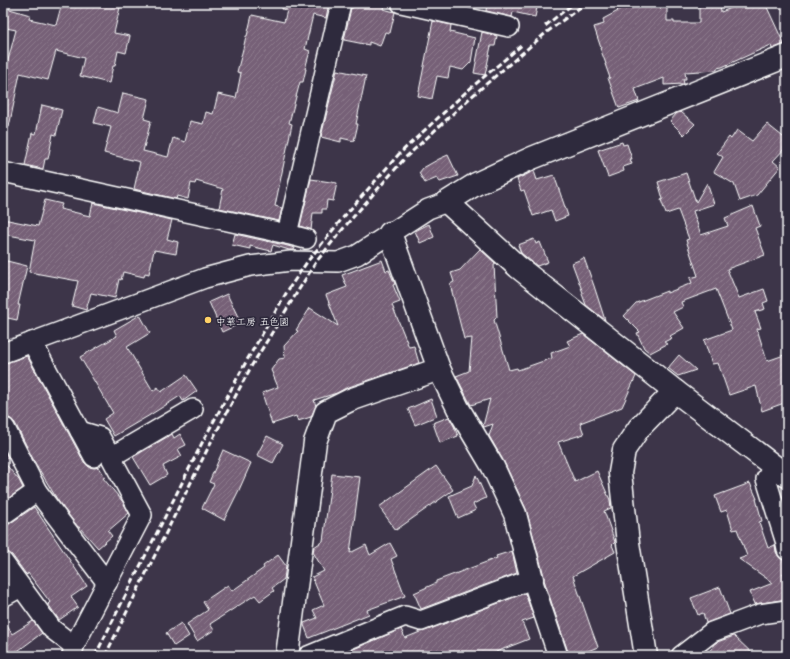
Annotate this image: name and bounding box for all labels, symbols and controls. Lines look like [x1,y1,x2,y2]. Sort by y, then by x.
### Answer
place label: 中華工房 五色園 [216,313,289,328]
marker: 中華工房 五色園 [203,315,213,325]

